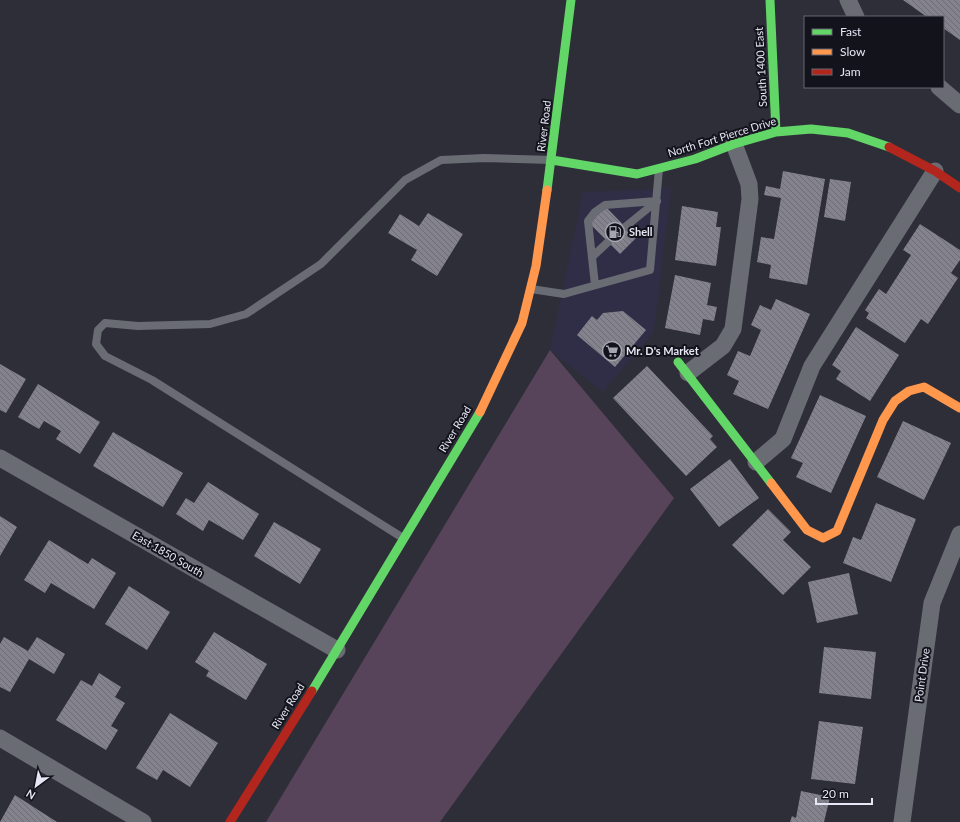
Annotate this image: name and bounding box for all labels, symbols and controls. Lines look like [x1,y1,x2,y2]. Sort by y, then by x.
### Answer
legend [804,16,944,88]
text: Fast [840,24,862,39]
street label: South 1400 East [752,27,769,107]
text: Slow [840,44,866,59]
text: Jam [840,64,861,79]
street label: River Road [534,99,553,152]
street label: North Fort Pierce Drive [666,114,778,159]
fuel station icon: Shell [604,221,626,243]
place label: Shell [629,225,653,238]
supermarket icon: Mr. D's Market [601,340,623,362]
place label: Mr. D's Market [626,344,700,357]
street label: River Road [436,403,473,454]
street label: East 1850 South [130,528,206,579]
street label: Point Drive [911,647,932,703]
street label: River Road [268,680,307,731]
north arrow [16,766,56,806]
scale bar [816,780,872,806]
text: 20 m [822,786,849,801]
text: N [23,787,37,803]

